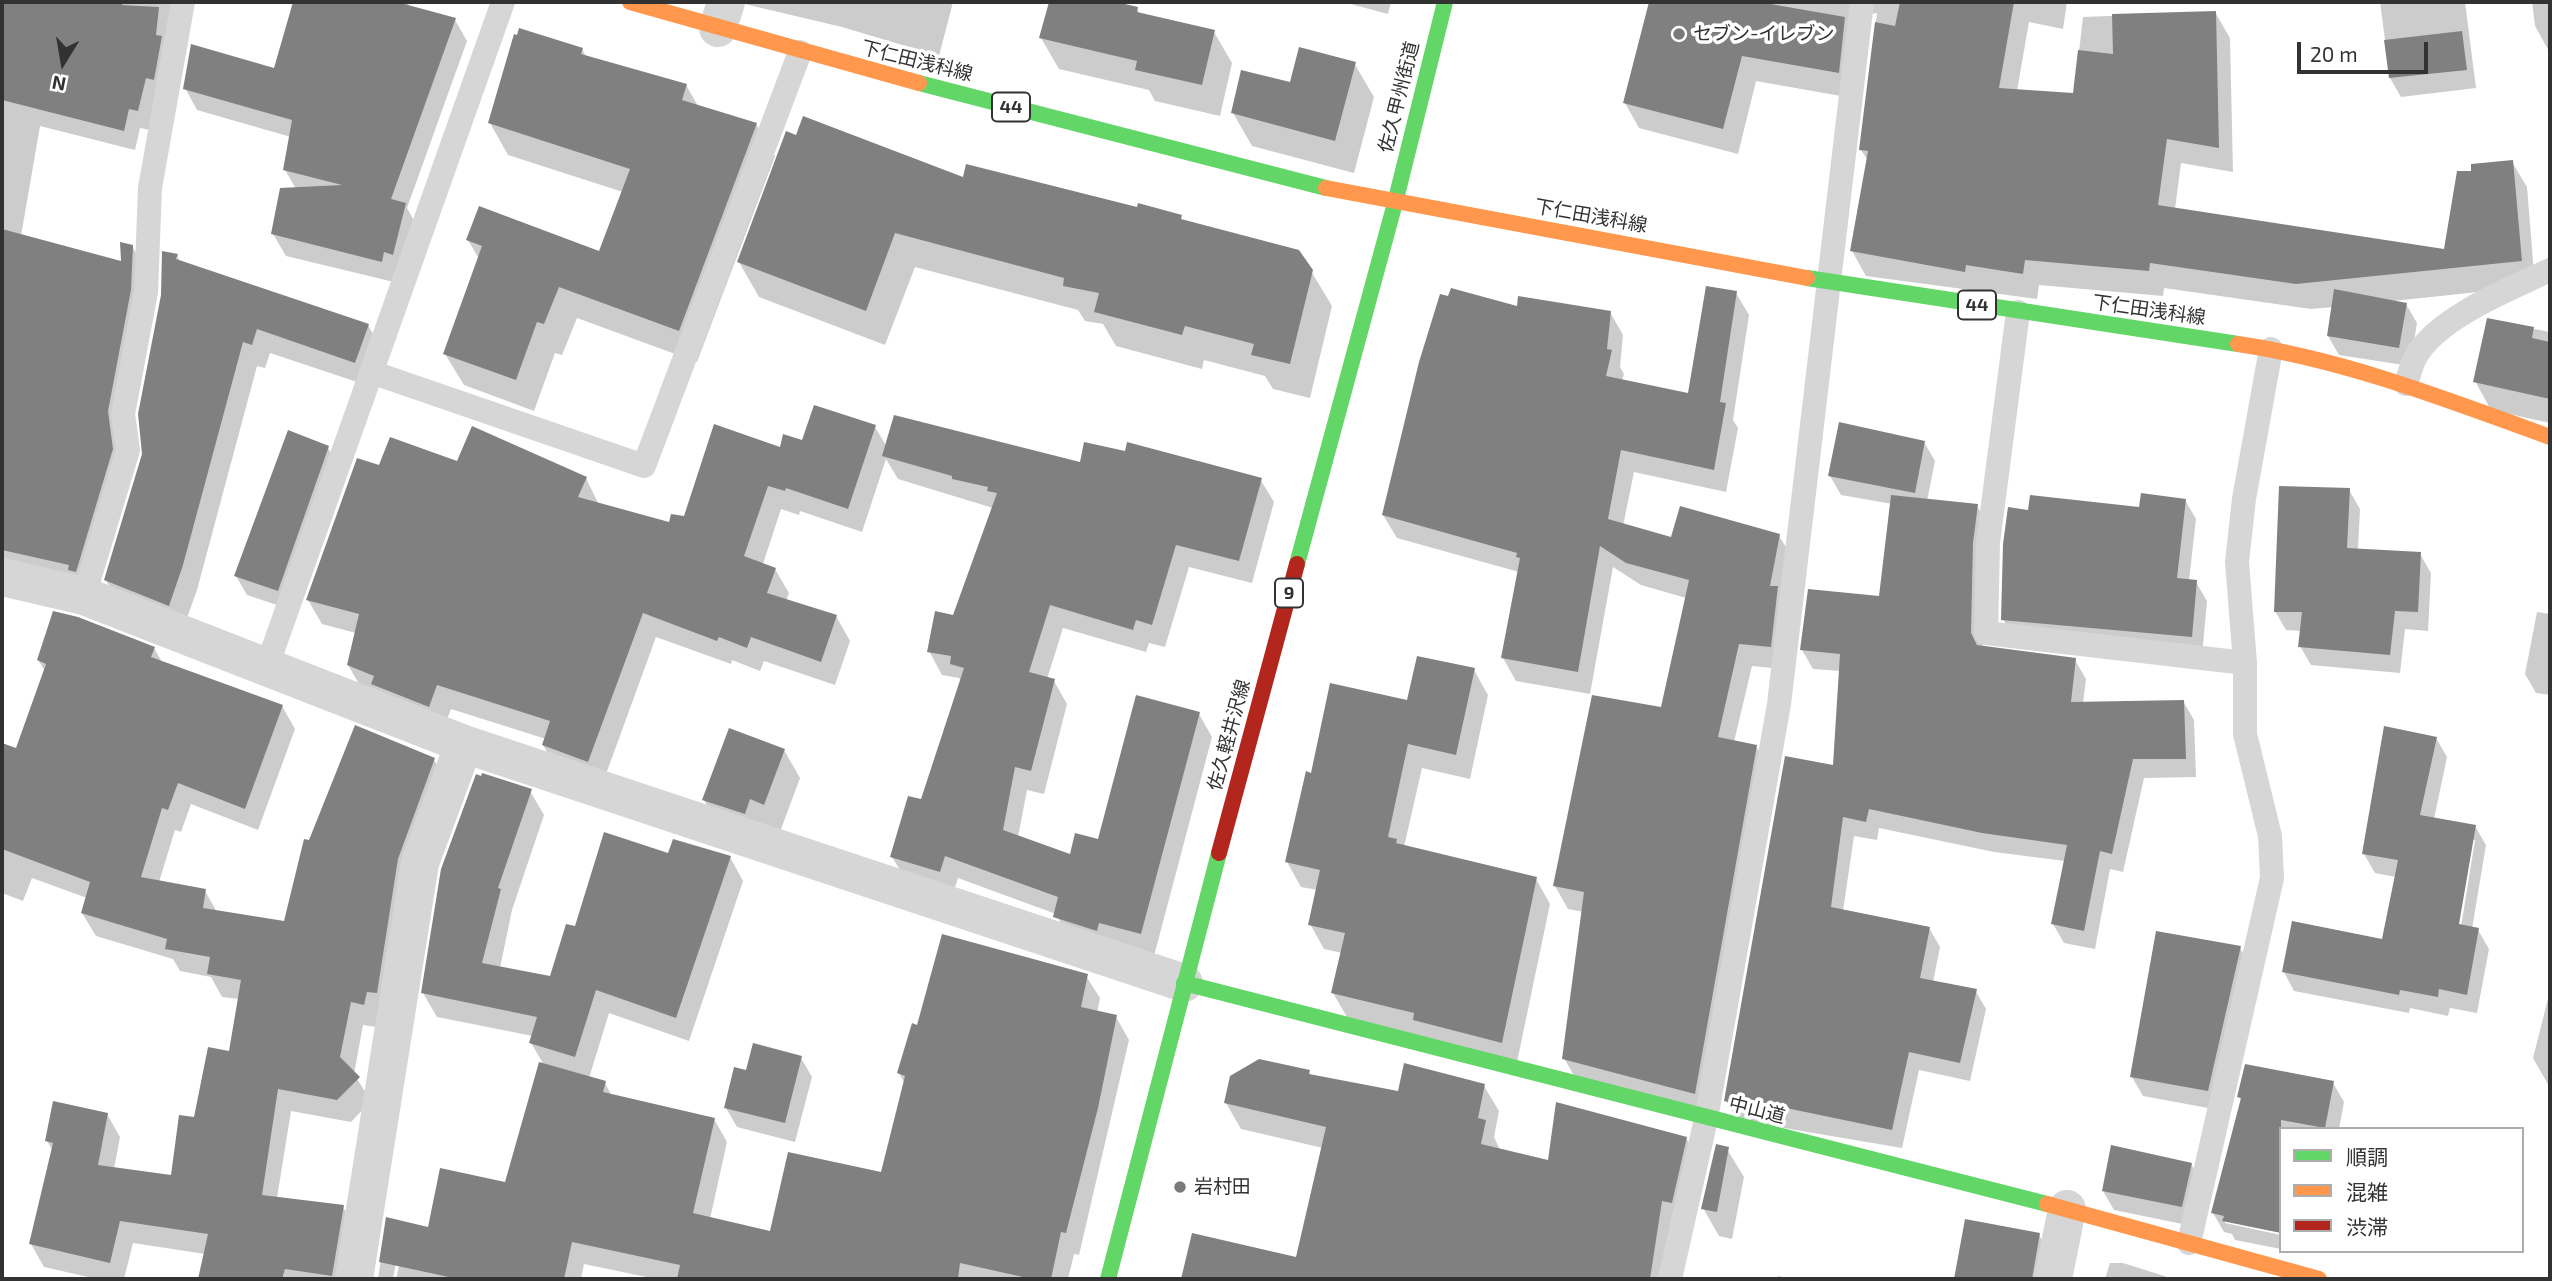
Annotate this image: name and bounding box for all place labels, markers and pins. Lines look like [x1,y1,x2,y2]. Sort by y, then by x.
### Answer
place label: セブン-イレブン [1693,23,1835,45]
marker: セブン-イレブン [1671,26,1687,42]
place label: 岩村田 [1194,1176,1251,1198]
marker: 岩村田 [1172,1179,1188,1195]

